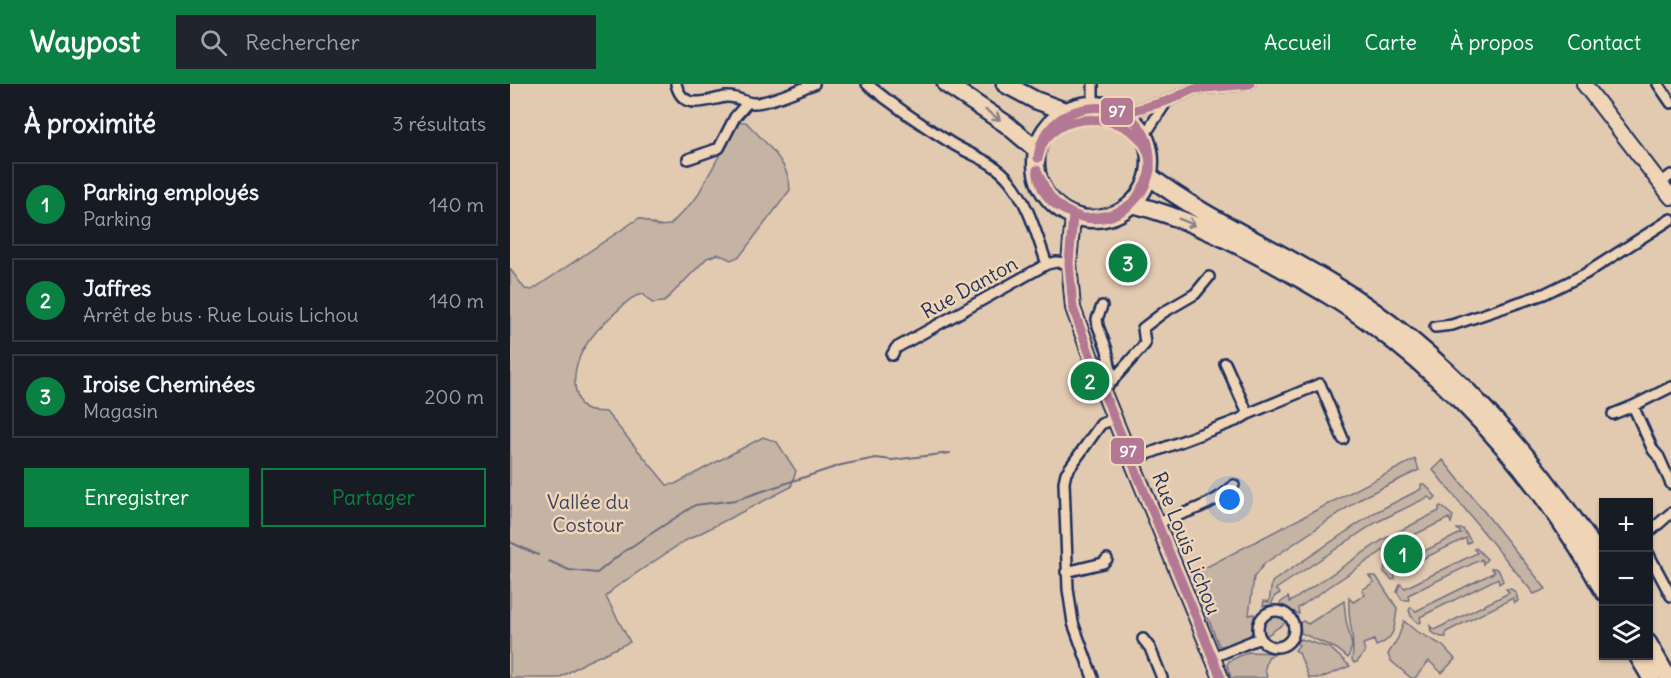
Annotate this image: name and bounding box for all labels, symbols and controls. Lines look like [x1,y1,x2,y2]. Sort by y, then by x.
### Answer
search box [176,15,596,69]
text: Waypost [30,24,140,60]
icon: search [197,26,230,59]
text: Rechercher [245,28,360,56]
text: Accueil [1264,29,1332,56]
text: Carte [1365,29,1417,56]
text: À propos [1450,29,1534,56]
text: Contact [1567,29,1641,56]
line badge: 97 [1100,97,1134,126]
text: 97 [1108,101,1126,121]
text: À proximité [24,107,156,140]
one-way arrow [984,109,1001,121]
text: 3 résultats [392,111,486,136]
text: Parking employés [83,178,259,206]
text: 1 [42,192,49,217]
text: 140 m [429,192,484,217]
text: Parking [83,206,152,231]
one-way arrow [1178,217,1196,228]
pin: 3 [1108,240,1148,285]
street label: Rue Danton [916,250,1022,324]
text: Jaffres [83,274,151,302]
text: 2 [40,288,51,313]
text: 140 m [429,288,484,313]
text: Arrêt de bus · Rue Louis Lichou [83,302,358,327]
pin: 2 [1070,358,1110,404]
text: Iroise Cheminées [83,370,255,398]
text: 3 [40,384,51,409]
text: 200 m [424,384,484,409]
text: Magasin [83,398,158,423]
line badge: 97 [1110,437,1145,465]
text: 97 [1119,441,1137,461]
button: Enregistrer [24,468,249,527]
button: Partager [261,468,486,527]
street label: Rue Louis Lichou [1147,468,1227,618]
your location [1215,485,1244,514]
park label: Vallée du Costour [547,489,629,537]
map controls [1599,498,1653,660]
button: + [1599,498,1653,552]
pin: 1 [1384,532,1422,576]
button: − [1599,552,1653,606]
button: layers [1599,606,1653,660]

